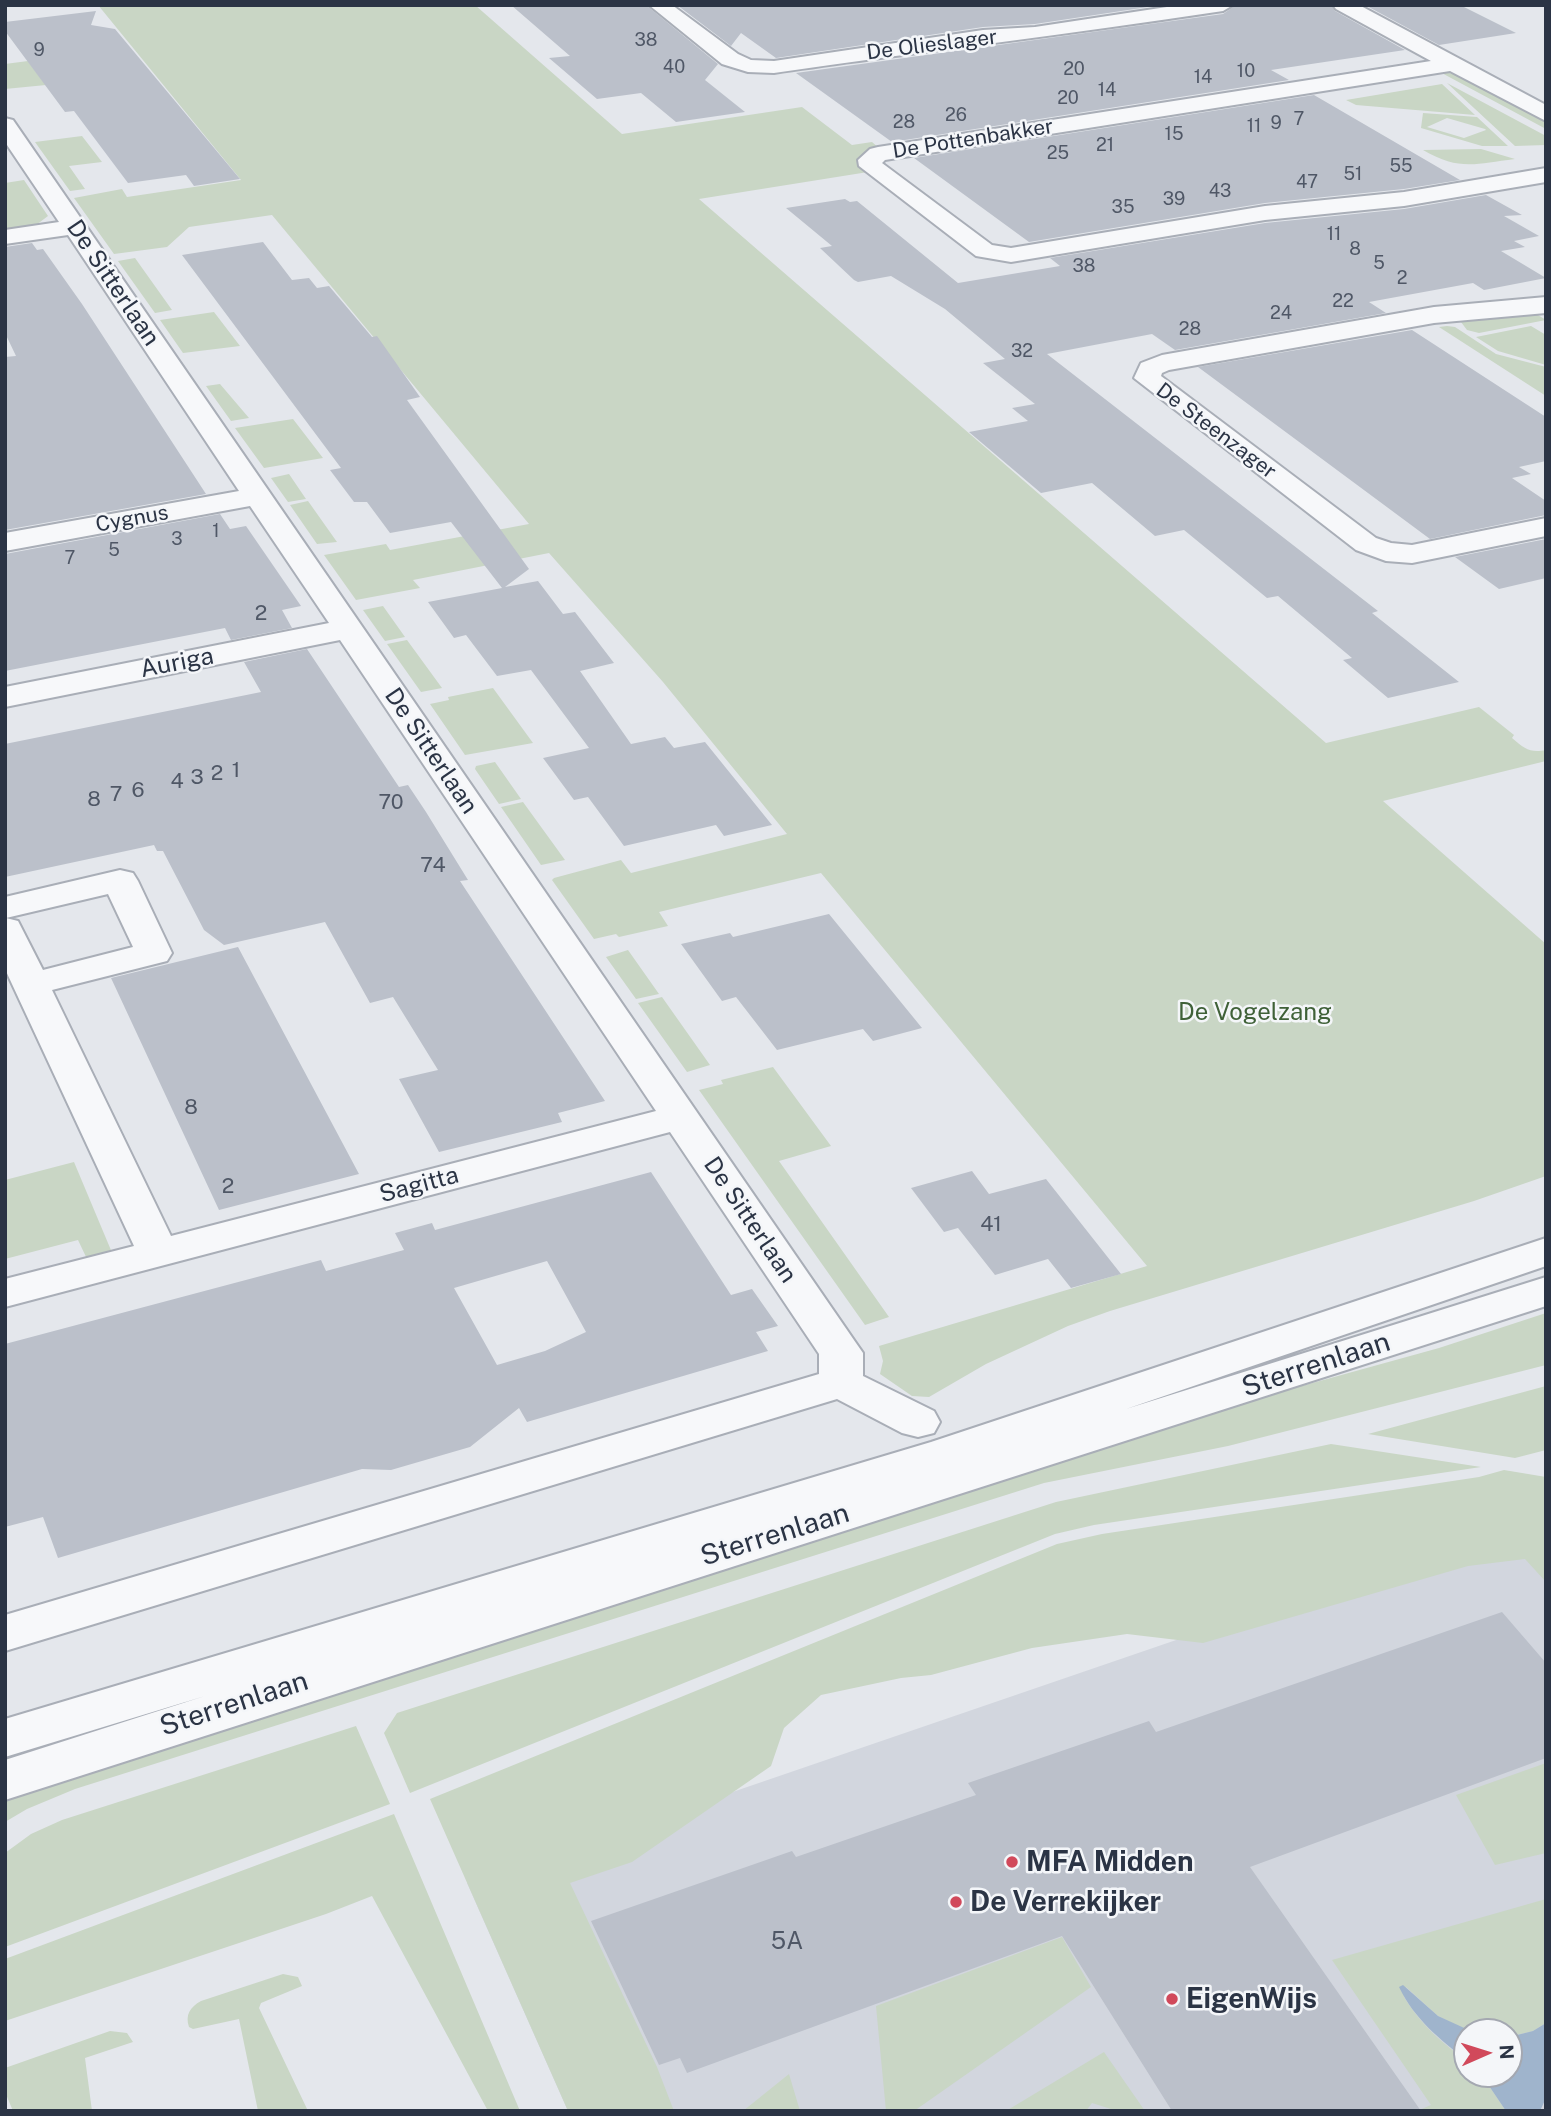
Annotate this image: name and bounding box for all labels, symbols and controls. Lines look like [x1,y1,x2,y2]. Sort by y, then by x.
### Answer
street label: De Olieslager [865,24,999,66]
house number: 38 [635,29,657,51]
house number: 9 [33,39,45,61]
house number: 40 [663,56,685,78]
house number: 20 [1063,58,1085,80]
house number: 10 [1237,60,1255,82]
house number: 14 [1194,66,1212,88]
house number: 14 [1098,79,1116,101]
house number: 20 [1057,87,1079,109]
house number: 26 [945,104,967,126]
house number: 7 [1294,108,1304,130]
house number: 28 [893,111,915,133]
house number: 9 [1270,112,1282,134]
street label: De Pottenbakker [891,114,1055,164]
house number: 11 [1247,115,1261,137]
house number: 15 [1165,123,1183,145]
house number: 21 [1096,134,1114,156]
house number: 25 [1047,142,1069,164]
house number: 55 [1389,155,1413,177]
house number: 51 [1344,163,1362,185]
house number: 47 [1296,171,1318,193]
house number: 43 [1209,180,1231,202]
house number: 39 [1163,188,1185,210]
house number: 35 [1112,196,1134,218]
street label: De Sitterlaan [60,215,166,351]
house number: 11 [1327,223,1341,245]
house number: 8 [1349,238,1361,260]
house number: 5 [1373,252,1385,274]
house number: 38 [1073,255,1095,277]
house number: 2 [1397,267,1407,289]
house number: 22 [1332,290,1354,312]
house number: 24 [1270,302,1292,324]
house number: 28 [1179,318,1201,340]
house number: 32 [1011,340,1033,362]
street label: De Steenzager [1151,378,1281,484]
street label: Cygnus [94,500,170,538]
house number: 1 [212,520,220,542]
house number: 3 [171,528,183,550]
house number: 5 [108,539,120,561]
house number: 7 [65,547,75,569]
house number: 2 [255,601,267,627]
street label: Auriga [138,642,216,684]
street label: De Sitterlaan [378,683,484,819]
house number: 1 [232,758,240,784]
house number: 2 [211,761,223,787]
house number: 3 [190,765,204,791]
house number: 4 [170,769,184,795]
house number: 6 [131,778,145,804]
house number: 7 [110,782,122,808]
house number: 8 [87,787,101,813]
house number: 70 [378,790,404,816]
house number: 74 [420,853,446,879]
park label: De Vogelzang [1178,999,1332,1027]
house number: 8 [184,1095,198,1121]
street label: De Sitterlaan [697,1152,803,1288]
street label: Sagitta [376,1161,462,1209]
house number: 2 [222,1174,234,1200]
house number: 41 [980,1212,1002,1238]
street label: Sterrenlaan [1238,1325,1394,1405]
street label: Sterrenlaan [697,1496,853,1574]
street label: Sterrenlaan [156,1664,312,1744]
place label: MFA Midden [1026,1845,1194,1879]
marker: MFA Midden [1004,1854,1020,1870]
place label: De Verrekijker [970,1885,1161,1919]
marker: De Verrekijker [948,1894,964,1910]
house number: 5A [771,1928,803,1956]
place label: EigenWijs [1186,1982,1317,2016]
marker: EigenWijs [1164,1991,1180,2007]
north arrow [1453,2018,1523,2088]
text: N [1496,2044,1518,2060]

